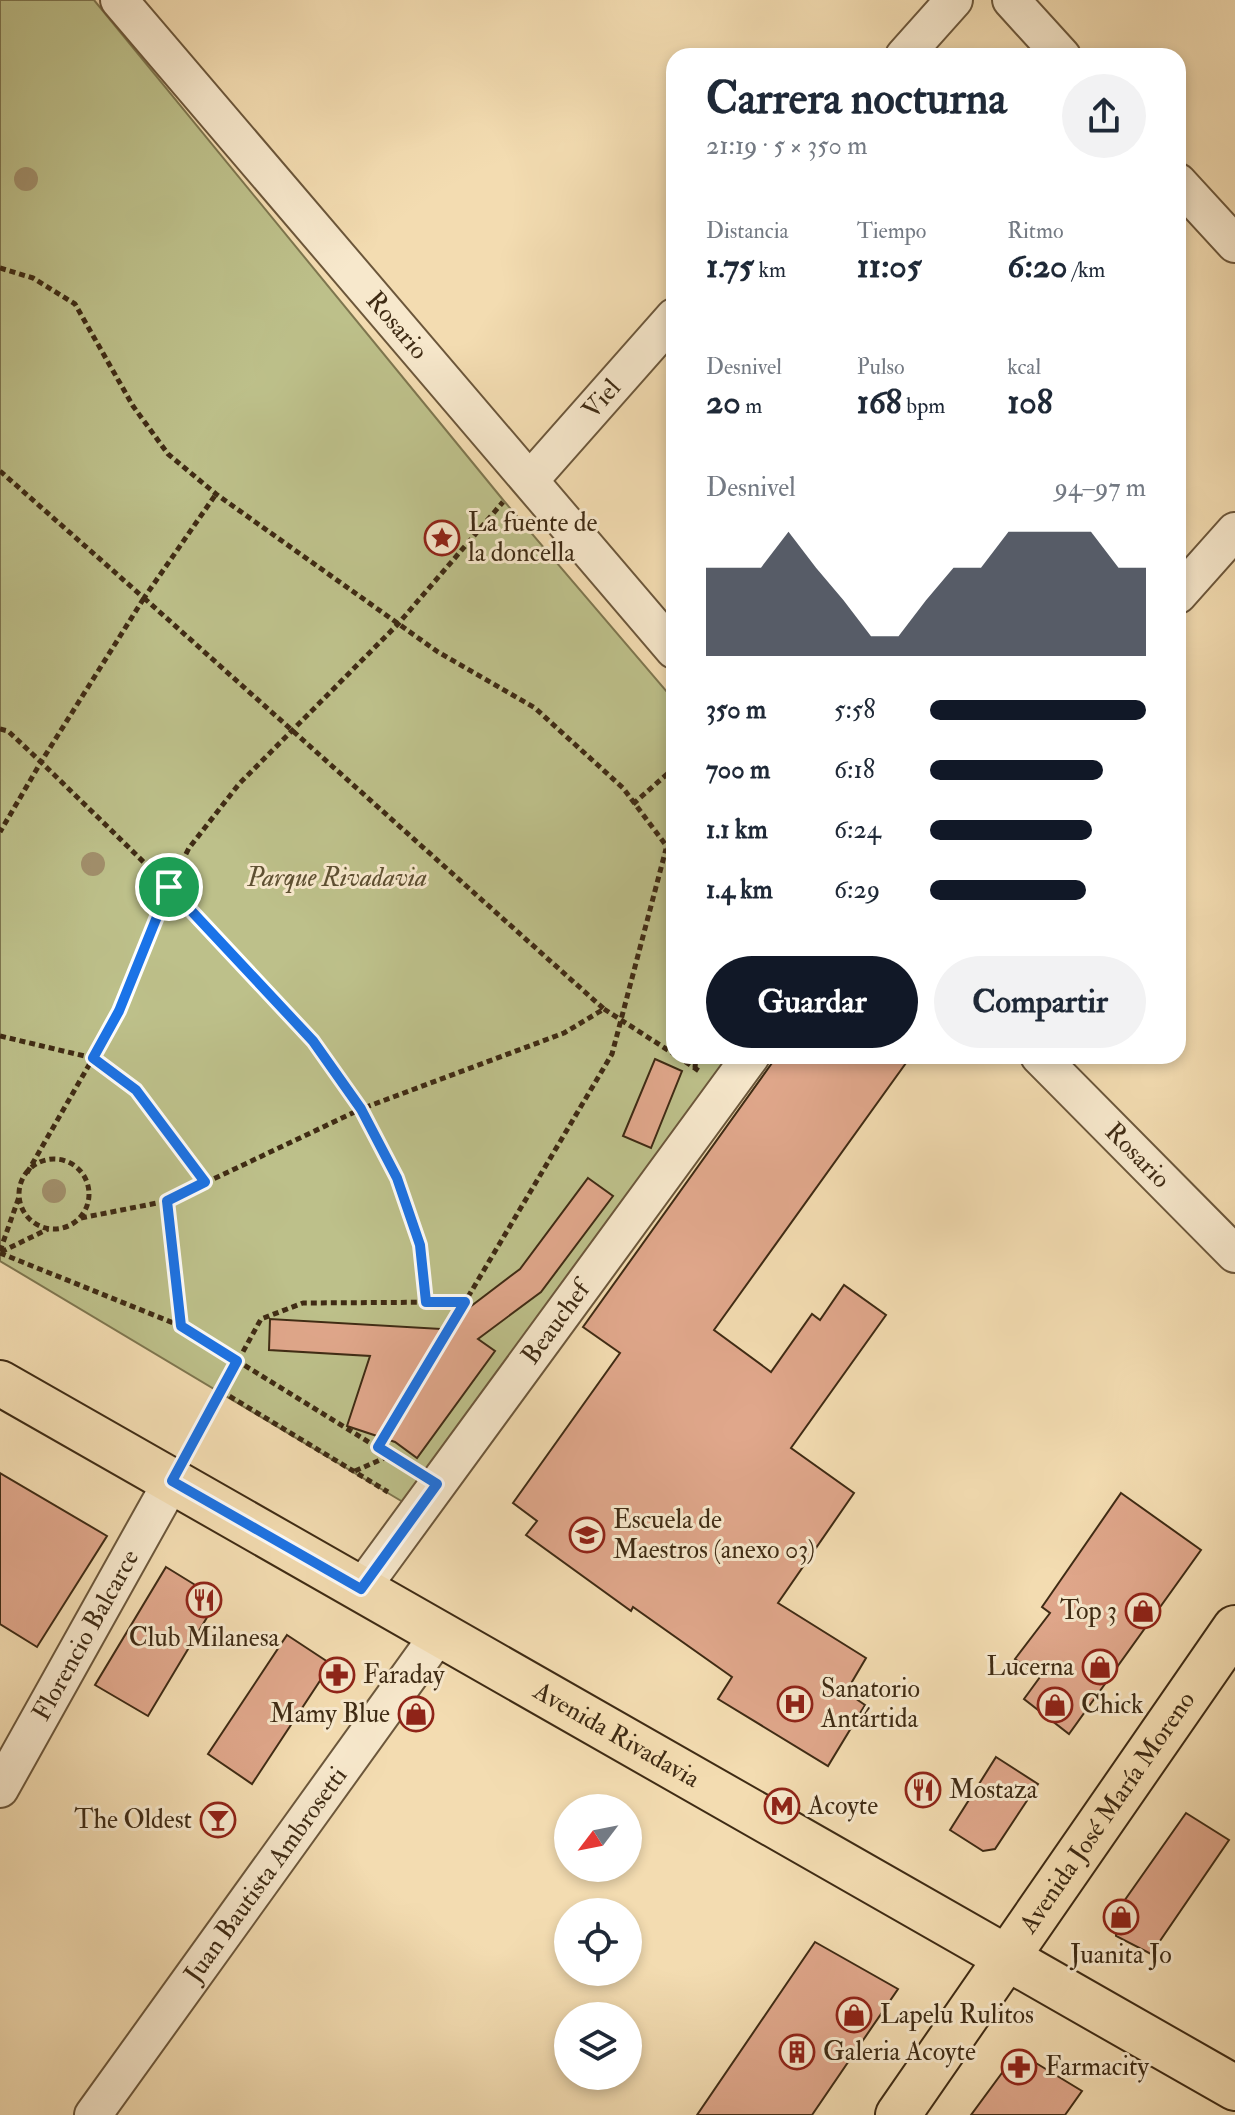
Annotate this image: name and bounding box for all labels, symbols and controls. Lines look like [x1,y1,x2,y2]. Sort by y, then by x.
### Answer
text: Carrera nocturna [706,72,1007,127]
button: share [1062,74,1146,158]
text: 21:19 · 5 × 350 m [706,130,867,162]
text: Distancia [706,217,789,245]
text: Tiempo [857,217,926,245]
text: Ritmo [1007,217,1064,245]
text: 1.75 [706,245,754,288]
text: 11:05 [857,245,922,288]
text: 6:20 [1007,245,1068,288]
text: km [754,256,786,284]
text: /km [1068,256,1105,284]
street label: Rosario [359,285,435,366]
text: Desnivel [706,353,782,381]
text: Pulso [857,353,905,381]
text: kcal [1007,353,1041,381]
street label: Viel [575,372,628,426]
text: 20 [706,381,741,424]
text: 168 [857,381,902,424]
text: 108 [1007,381,1053,424]
text: m [741,392,762,420]
text: bpm [902,392,945,420]
text: Desnivel [706,472,796,504]
text: 94–97 m [1055,472,1146,504]
place label: La fuente de la doncella [468,507,598,569]
place icon: La fuente de la doncella [423,519,461,557]
text: 350 m [706,694,766,726]
text: 5:58 [834,694,876,726]
text: 700 m [706,754,770,786]
text: 6:18 [834,754,875,786]
text: 1.1 km [706,814,768,846]
text: 6:24 [834,814,881,846]
pin [135,853,203,921]
park label: Parque Rivadavia [246,862,427,894]
icon: arrive [147,865,191,909]
text: 1.4 km [706,874,773,906]
text: 6:29 [834,874,880,906]
button: Guardar [706,956,918,1048]
button: Compartir [934,956,1146,1048]
street label: Rosario [1098,1116,1177,1195]
street label: Beauchef [515,1272,599,1371]
place label: Escuela de Maestros (anexo 03) [613,1504,815,1566]
school or university icon: Escuela de Maestros (anexo 03) [568,1516,606,1554]
street label: Florencio Balcarce [25,1544,146,1727]
restaurant icon: Club Milanesa [185,1581,223,1619]
shop icon: Top 3 [1124,1592,1162,1630]
place label: Top 3 [1060,1595,1117,1628]
place label: Club Milanesa [129,1622,280,1654]
shop icon: Lucerna [1081,1648,1119,1686]
place label: Lucerna [987,1651,1074,1683]
pharmacy icon: Faraday [318,1656,356,1694]
place label: Faraday [363,1659,445,1691]
place label: Sanatorio Antártida [820,1673,920,1735]
street label: Avenida Rivadavia [527,1674,706,1795]
hospital icon: Sanatorio Antártida [776,1685,814,1723]
street label: Avenida José María Moreno [1012,1685,1202,1940]
shop icon: Chick [1036,1686,1074,1724]
place label: Chick [1081,1689,1144,1721]
shop icon: Mamy Blue [397,1695,435,1733]
place label: Mamy Blue [270,1698,390,1730]
street label: Juan Bautista Ambrosetti [177,1761,354,1990]
restaurant icon: Mostaza [904,1771,942,1809]
place label: Mostaza [949,1774,1038,1806]
metro station icon: Acoyte [763,1787,801,1825]
place label: Acoyte [807,1790,878,1822]
north arrow [554,1794,642,1882]
map controls [554,1794,642,2090]
bar icon: The Oldest [199,1801,237,1839]
place label: The Oldest [74,1804,192,1836]
button: locate [554,1898,642,1986]
shop icon: Juanita Jo [1102,1898,1140,1936]
place label: Juanita Jo [1069,1939,1172,1971]
shop icon: Lapelu Rulitos [835,1996,873,2034]
place label: Lapelu Rulitos [880,1999,1034,2032]
button: layers [554,2002,642,2090]
building icon: Galeria Acoyte [778,2033,816,2071]
place label: Galeria Acoyte [823,2036,976,2068]
pharmacy icon: Farmacity [1000,2048,1038,2086]
place label: Farmacity [1045,2051,1150,2083]

